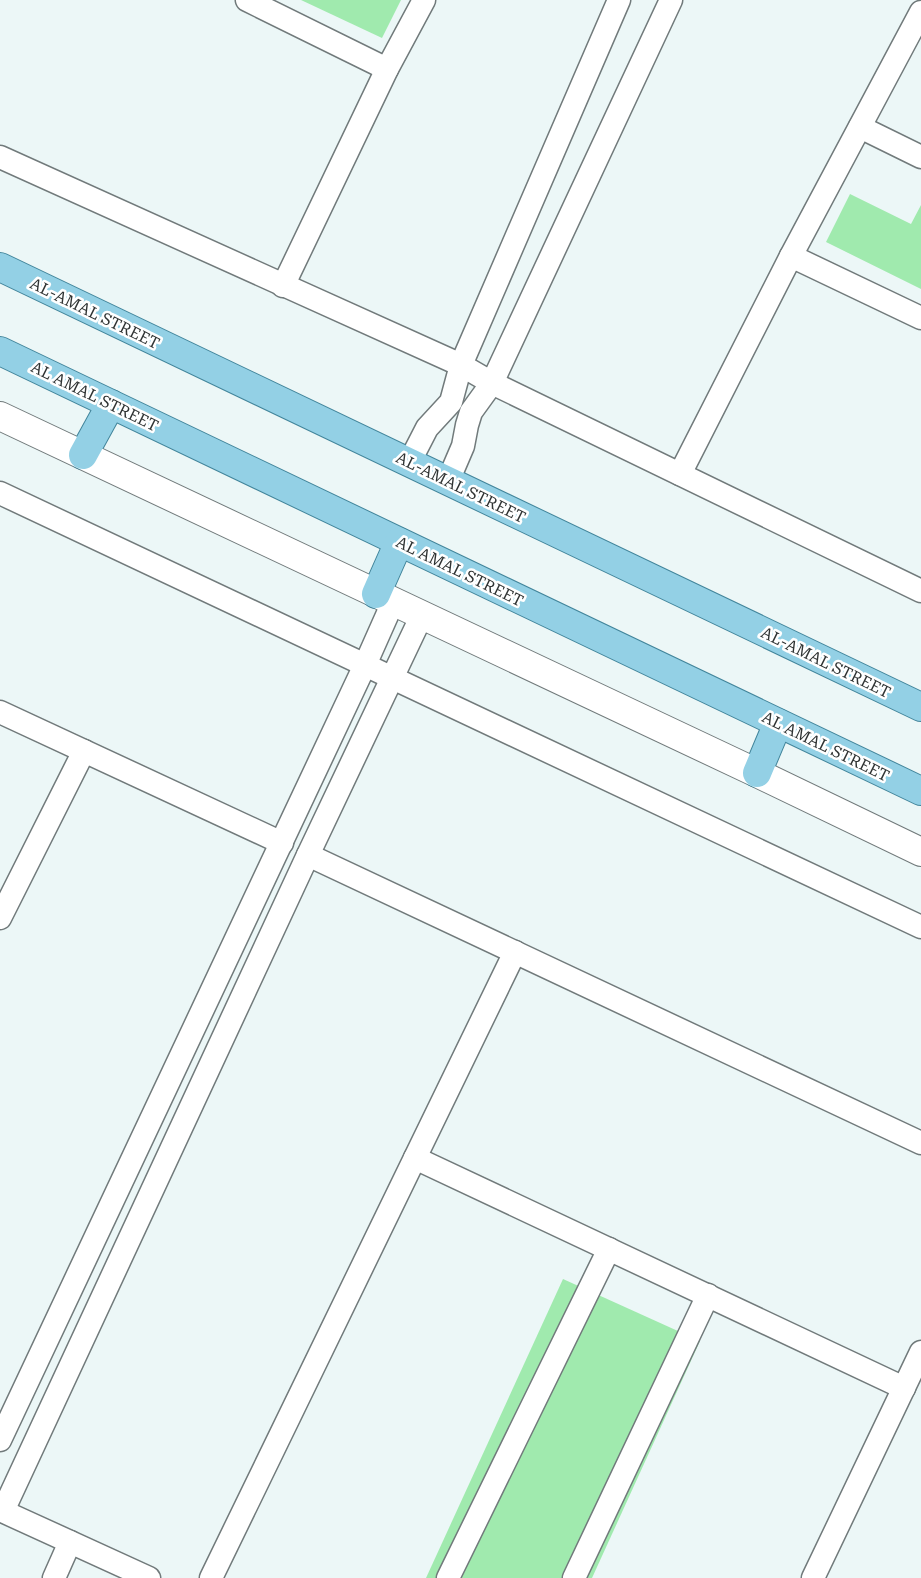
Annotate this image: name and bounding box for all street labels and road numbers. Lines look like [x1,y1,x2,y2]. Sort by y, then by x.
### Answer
street label: AL-AMAL STREET [27,274,163,353]
street label: AL AMAL STREET [28,357,162,436]
street label: AL-AMAL STREET [393,448,529,527]
street label: AL AMAL STREET [393,532,527,611]
street label: AL-AMAL STREET [758,623,894,702]
street label: AL AMAL STREET [759,707,893,786]

